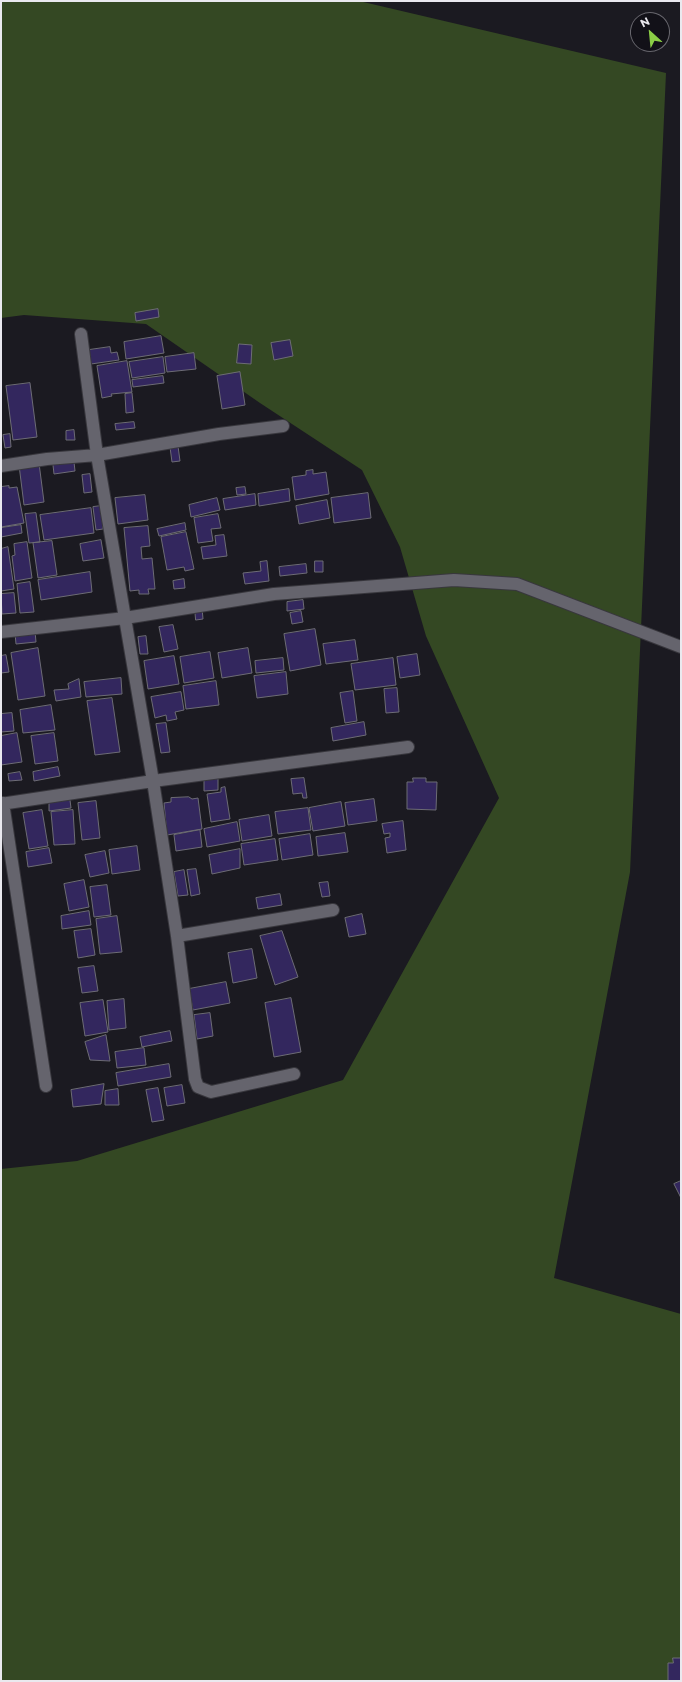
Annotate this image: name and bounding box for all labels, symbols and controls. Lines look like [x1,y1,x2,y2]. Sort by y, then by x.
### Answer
north arrow [630,12,670,52]
text: N [638,14,652,30]

